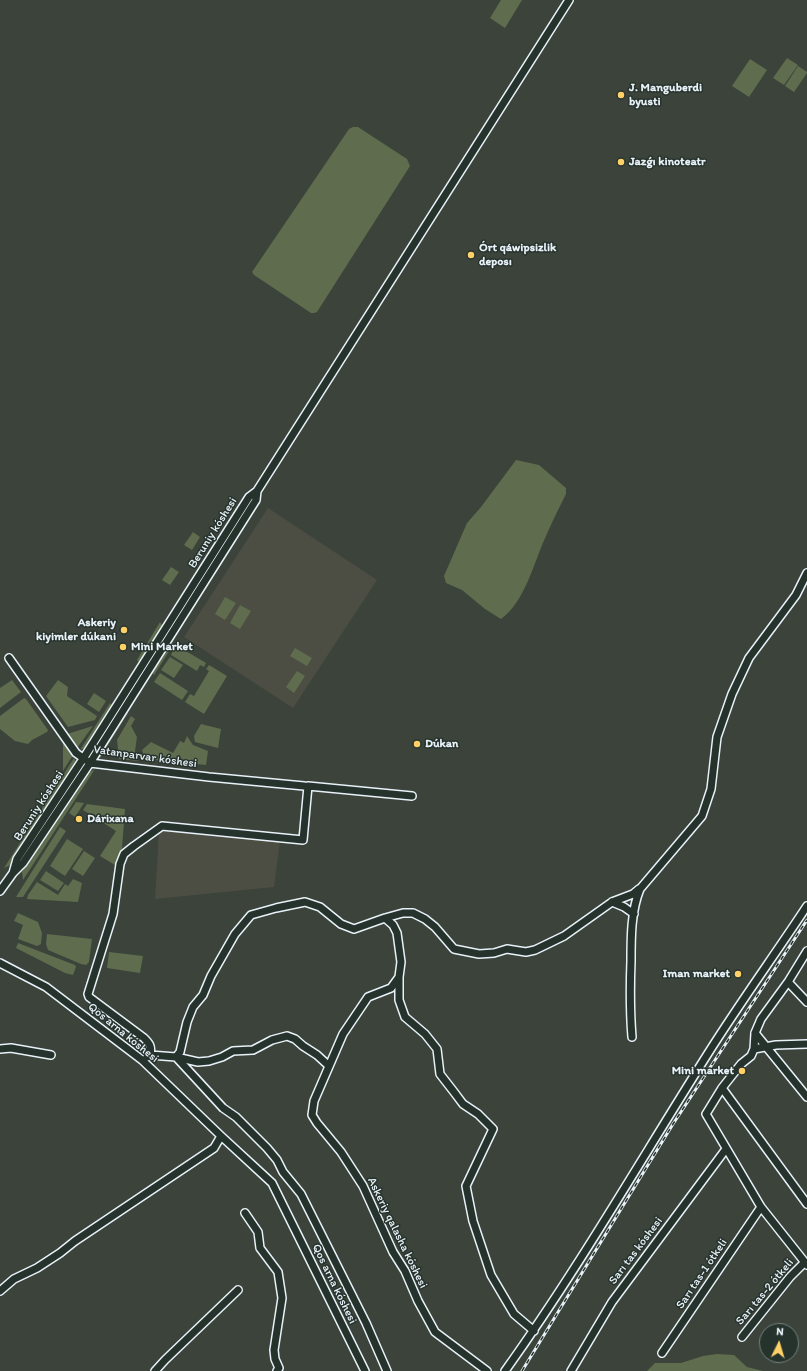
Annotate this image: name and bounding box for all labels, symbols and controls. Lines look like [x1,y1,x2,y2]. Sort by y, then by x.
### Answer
place label: J. Manguberdi byusti [629,81,702,109]
marker: J. Manguberdi byusti [616,90,626,100]
place label: Jazǵı kinoteatr [629,155,706,169]
marker: Jazǵı kinoteatr [616,157,626,167]
place label: Órt qáwipsizlik deposı [479,241,556,269]
marker: Órt qáwipsizlik deposı [466,250,476,260]
street label: Beruniy kóshesi [185,495,241,571]
place label: Askeriy kiyimler dúkani [36,616,116,644]
marker: Askeriy kiyimler dúkani [119,625,129,635]
place label: Mini Market [131,640,193,654]
marker: Mini Market [118,642,128,652]
place label: Dúkan [425,737,458,751]
marker: Dúkan [412,739,422,749]
street label: Vatanparvar kóshesi [92,743,198,771]
street label: Beruniy kóshesi [11,768,67,844]
place label: Dárixana [87,812,134,826]
marker: Dárixana [74,814,84,824]
place label: Iman market [663,967,730,981]
marker: Iman market [733,969,743,979]
street label: Qos arna kóshesi [85,1000,161,1066]
place label: Mini market [672,1064,734,1078]
marker: Mini market [737,1066,747,1076]
street label: Askeriy qalasha kóshesi [364,1175,430,1291]
street label: Sarı tas kóshesi [606,1215,666,1287]
street label: Sarı tas-1 ótkeli [673,1236,731,1312]
street label: Qos arna kóshesi [308,1242,360,1326]
street label: Sarı tas-2 ótkeli [733,1256,797,1328]
north arrow [759,1323,799,1363]
text: N [776,1325,784,1338]

